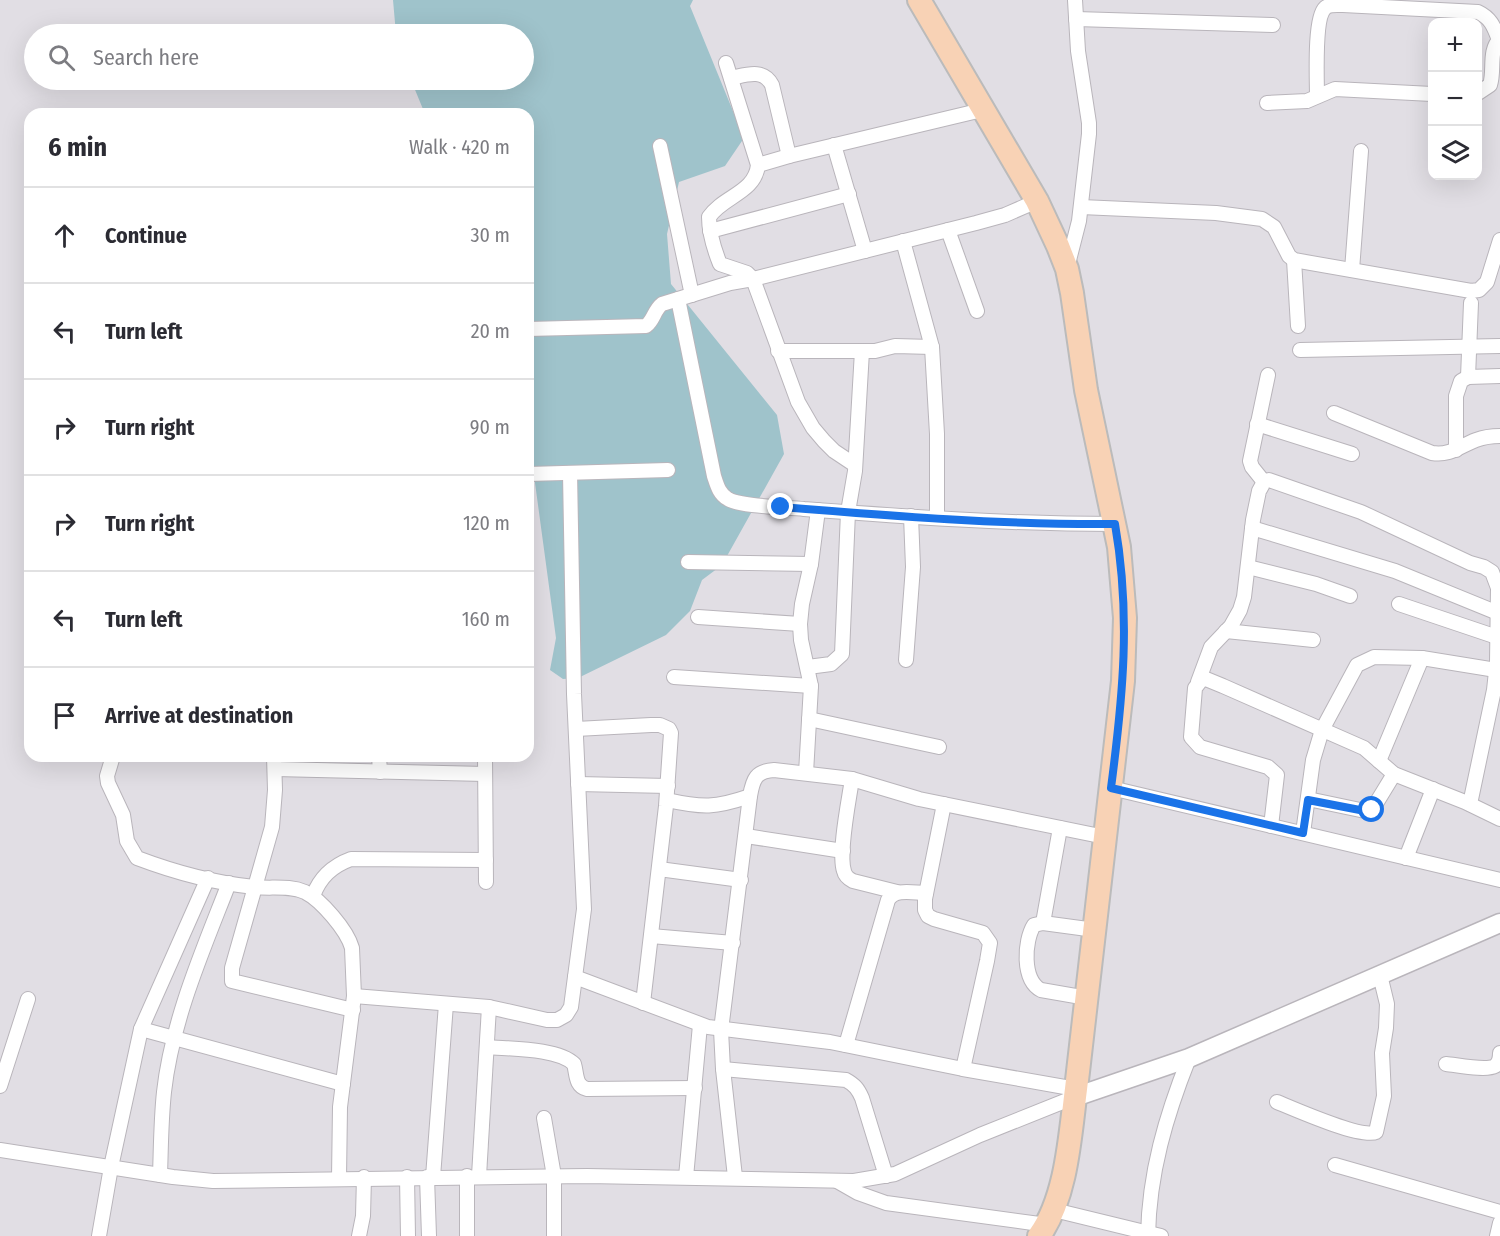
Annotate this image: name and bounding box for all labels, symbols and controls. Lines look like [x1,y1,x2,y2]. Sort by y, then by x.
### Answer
map controls [1428,18,1482,180]
button: + [1428,18,1482,72]
search box [24,24,534,90]
icon: search [45,41,78,74]
text: Search here [93,44,199,71]
button: − [1428,72,1482,126]
button: layers [1428,126,1482,180]
text: 6 min [48,132,107,163]
text: Walk · 420 m [409,135,510,159]
icon: ahead [48,219,81,252]
text: Continue [105,222,187,249]
text: 30 m [470,223,510,247]
icon: left [48,315,81,348]
text: Turn left [105,318,183,345]
text: 20 m [471,319,510,343]
icon: right [48,411,81,444]
text: Turn right [105,414,194,441]
text: 90 m [470,415,510,439]
route end [767,493,793,519]
icon: right [48,507,81,540]
text: Turn right [105,510,194,537]
text: 120 m [463,511,510,535]
icon: left [48,603,81,636]
text: Turn left [105,606,183,633]
text: 160 m [462,607,510,631]
icon: arrive [48,699,81,732]
text: Arrive at destination [105,702,293,729]
route start [1358,796,1384,822]

